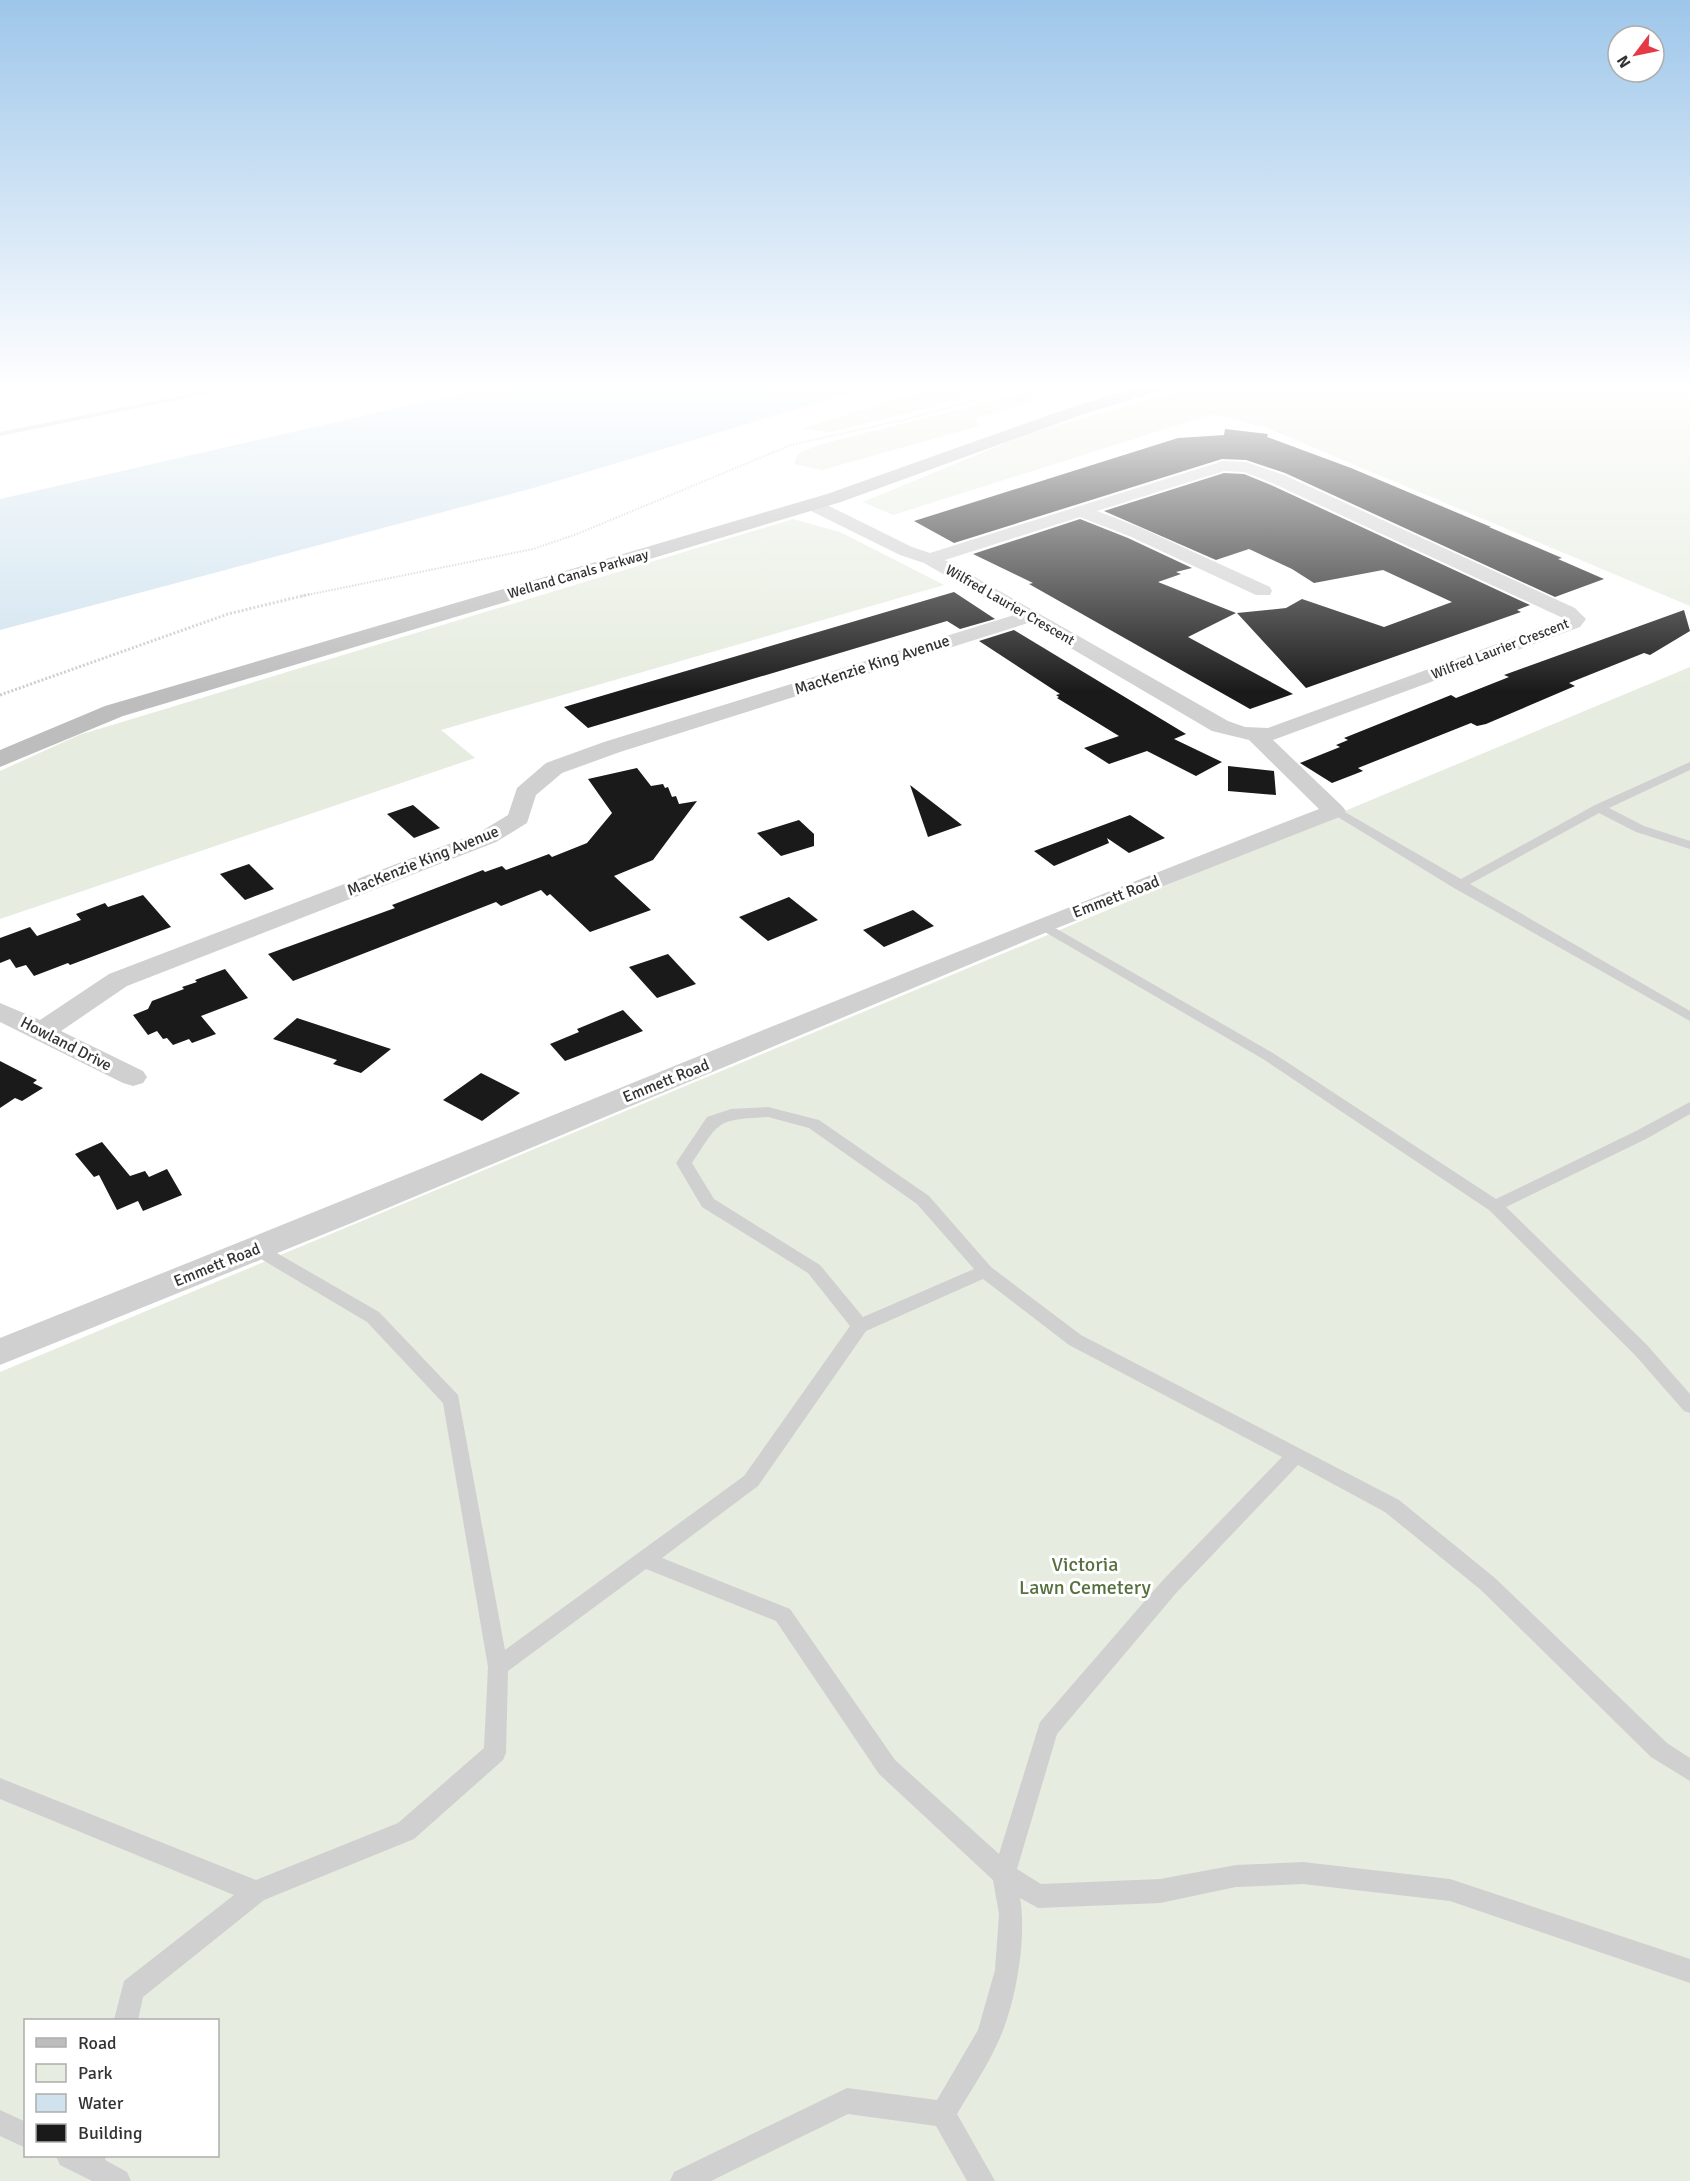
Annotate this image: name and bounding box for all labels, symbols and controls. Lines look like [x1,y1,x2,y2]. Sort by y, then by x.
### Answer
north arrow [1606,24,1666,84]
text: N [1613,51,1636,71]
street label: Welland Canals Parkway [506,546,651,602]
street label: Wilfred Laurier Crescent [943,561,1078,649]
street label: Wilfred Laurier Crescent [1429,615,1571,683]
street label: MacKenzie King Avenue [792,630,952,700]
street label: MacKenzie King Avenue [344,821,502,901]
street label: Emmett Road [1070,871,1162,923]
street label: Howland Drive [17,1012,115,1076]
street label: Emmett Road [620,1055,712,1107]
street label: Emmett Road [171,1239,263,1291]
park label: Victoria Lawn Cemetery [1019,1552,1152,1600]
legend [24,2019,219,2157]
text: Road [78,2032,117,2054]
text: Park [78,2062,113,2084]
text: Water [78,2092,124,2114]
text: Building [78,2122,142,2144]

